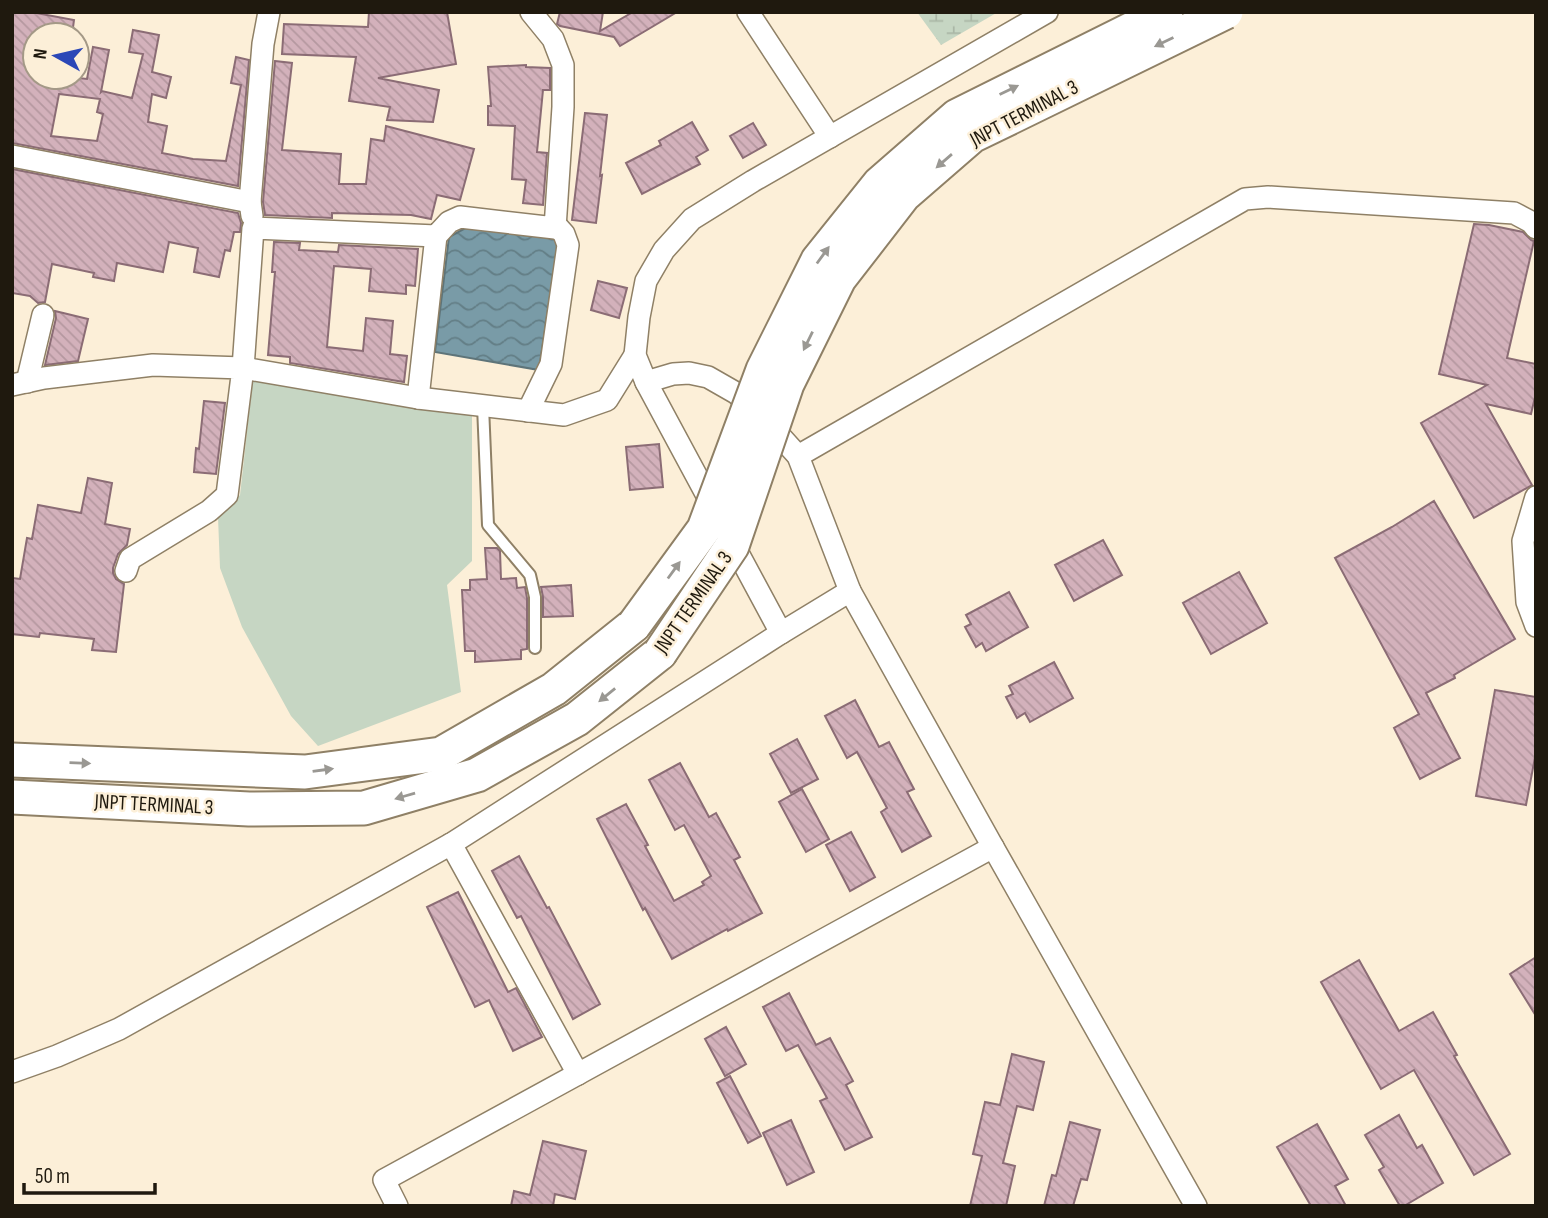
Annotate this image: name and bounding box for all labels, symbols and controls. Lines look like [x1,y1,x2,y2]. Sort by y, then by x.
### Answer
north arrow [21,21,91,91]
one-way arrow [1154,37,1174,48]
text: N [29,47,53,60]
street label: JNPT TERMINAL 3 [965,74,1083,153]
one-way arrow [999,85,1019,96]
one-way arrow [935,153,952,168]
one-way arrow [816,246,830,264]
one-way arrow [803,331,814,351]
street label: JNPT TERMINAL 3 [648,546,738,659]
one-way arrow [667,561,681,579]
one-way arrow [598,688,616,702]
one-way arrow [70,758,92,769]
one-way arrow [312,764,334,775]
street label: JNPT TERMINAL 3 [93,789,214,820]
one-way arrow [395,791,416,801]
scale bar [24,1152,156,1196]
text: 50 m [35,1164,70,1189]

